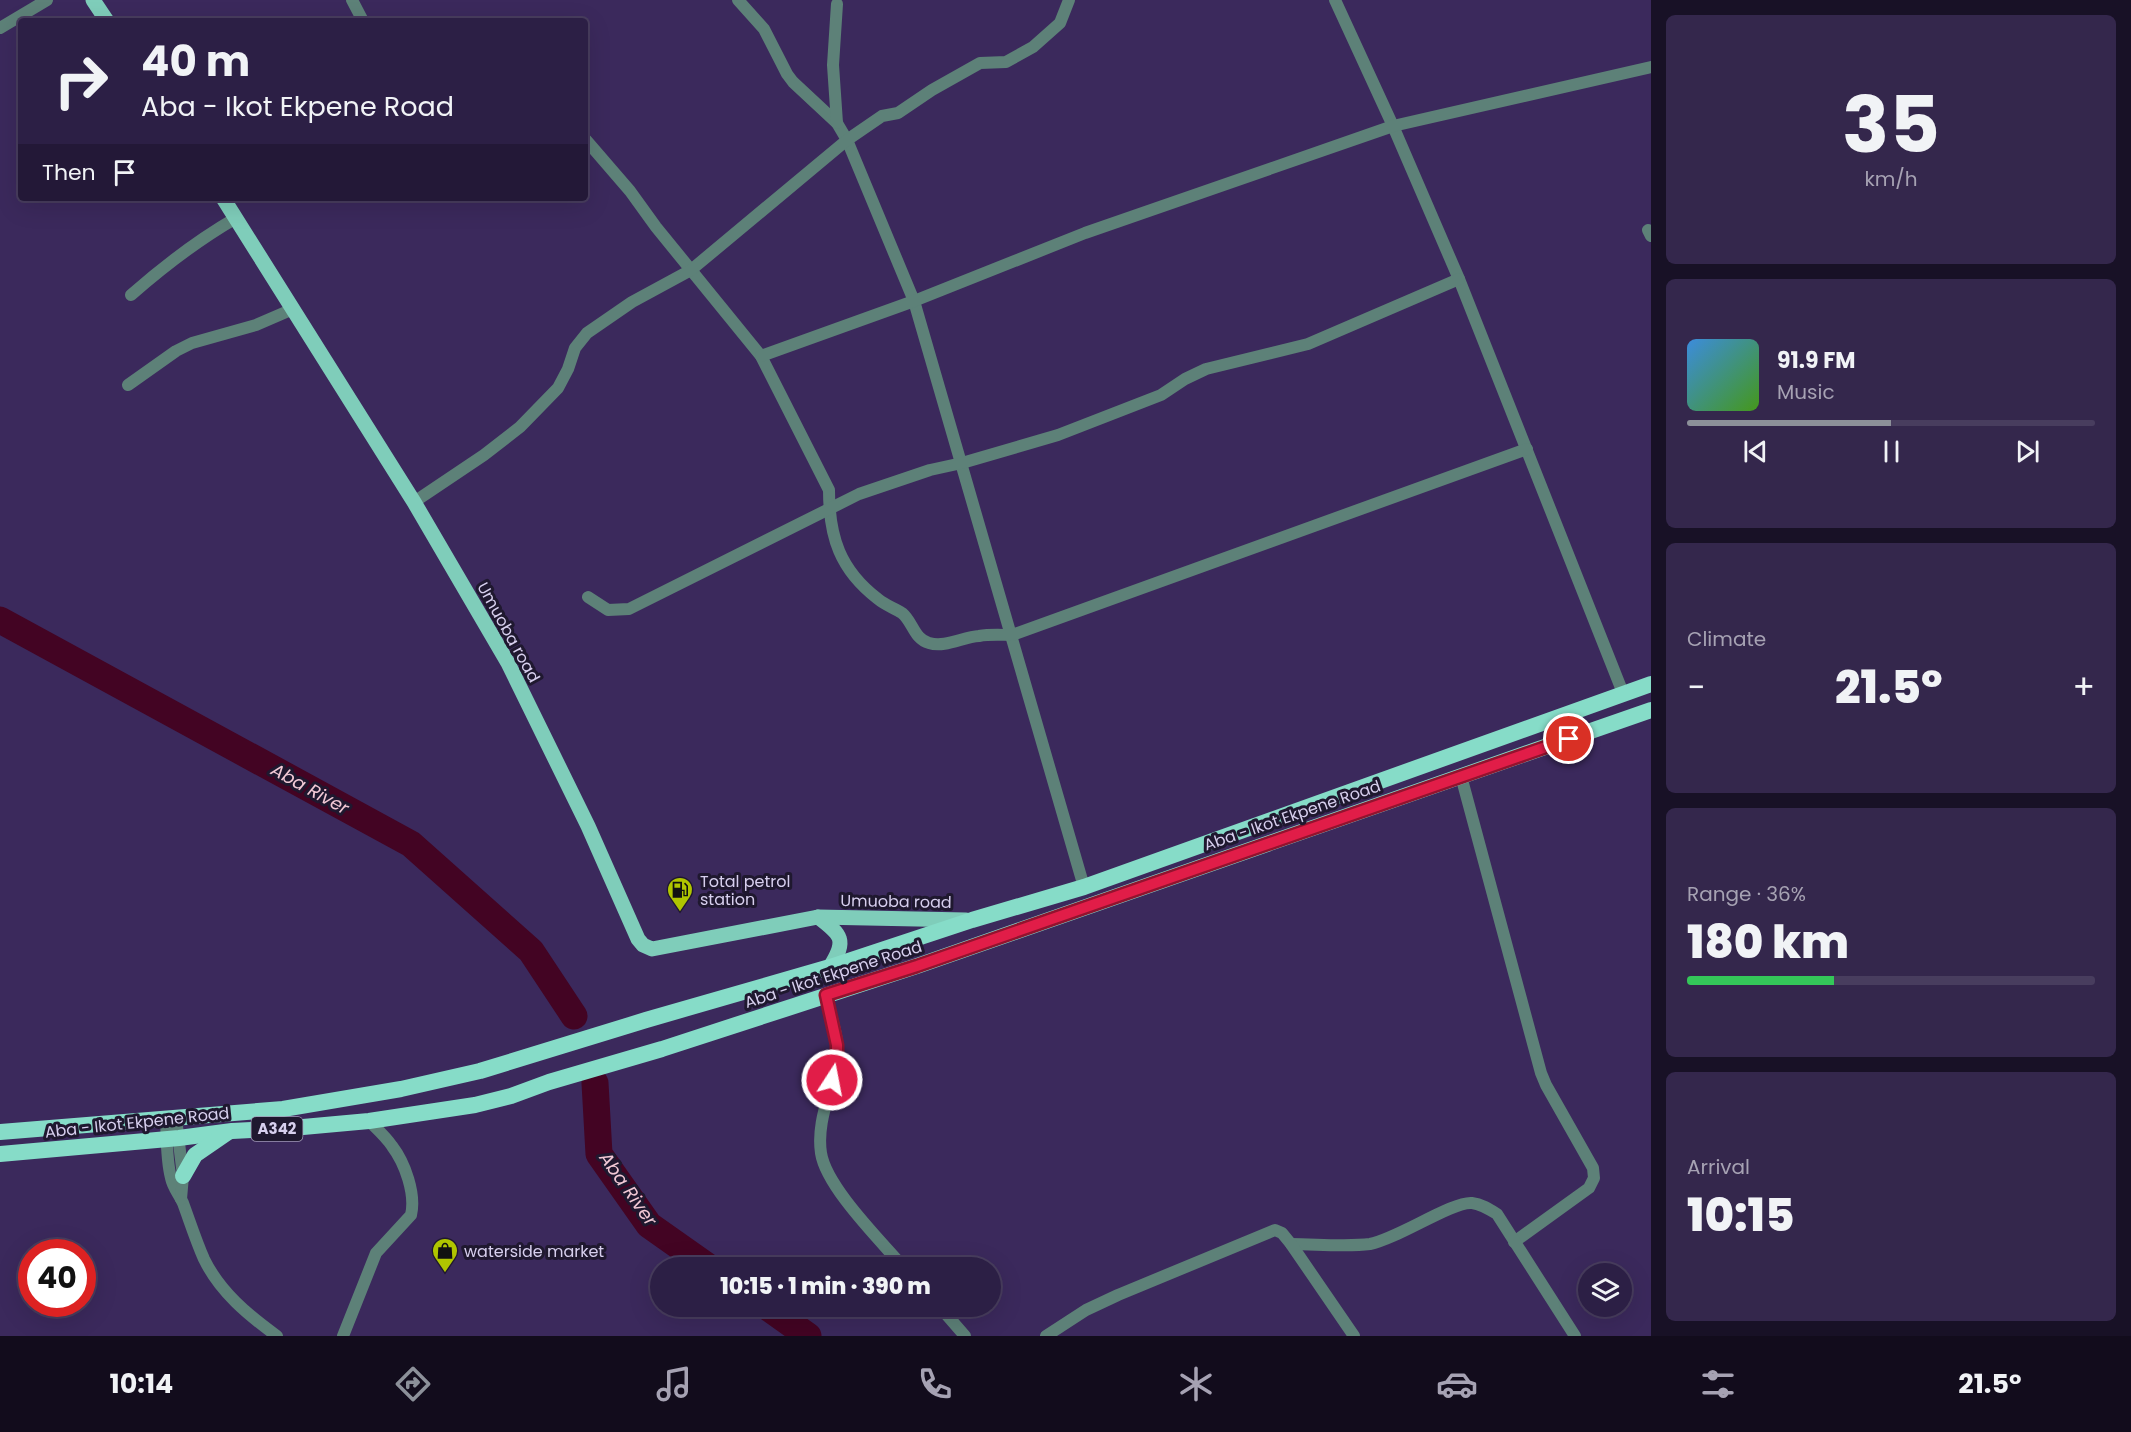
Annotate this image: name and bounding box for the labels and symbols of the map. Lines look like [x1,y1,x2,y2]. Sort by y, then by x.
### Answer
street label: Umuoba road [471,578,546,687]
pin [1543,713,1594,764]
water label: Aba River [266,756,355,821]
street label: Aba - Ikot Ekpene Road [1201,774,1384,857]
place label: Total petrol station [700,870,790,911]
fuel station icon: Total petrol station [665,875,695,913]
street label: Umuoba road [840,889,952,914]
street label: Aba - Ikot Ekpene Road [741,935,925,1014]
position arrow [800,1048,864,1112]
street label: Aba - Ikot Ekpene Road [44,1101,231,1144]
road number: A342 [252,1117,302,1141]
water label: Aba River [593,1146,664,1232]
shop icon: waterside market [430,1236,460,1274]
speed limit sign: 40 [18,1239,96,1317]
place label: waterside market [464,1240,604,1263]

